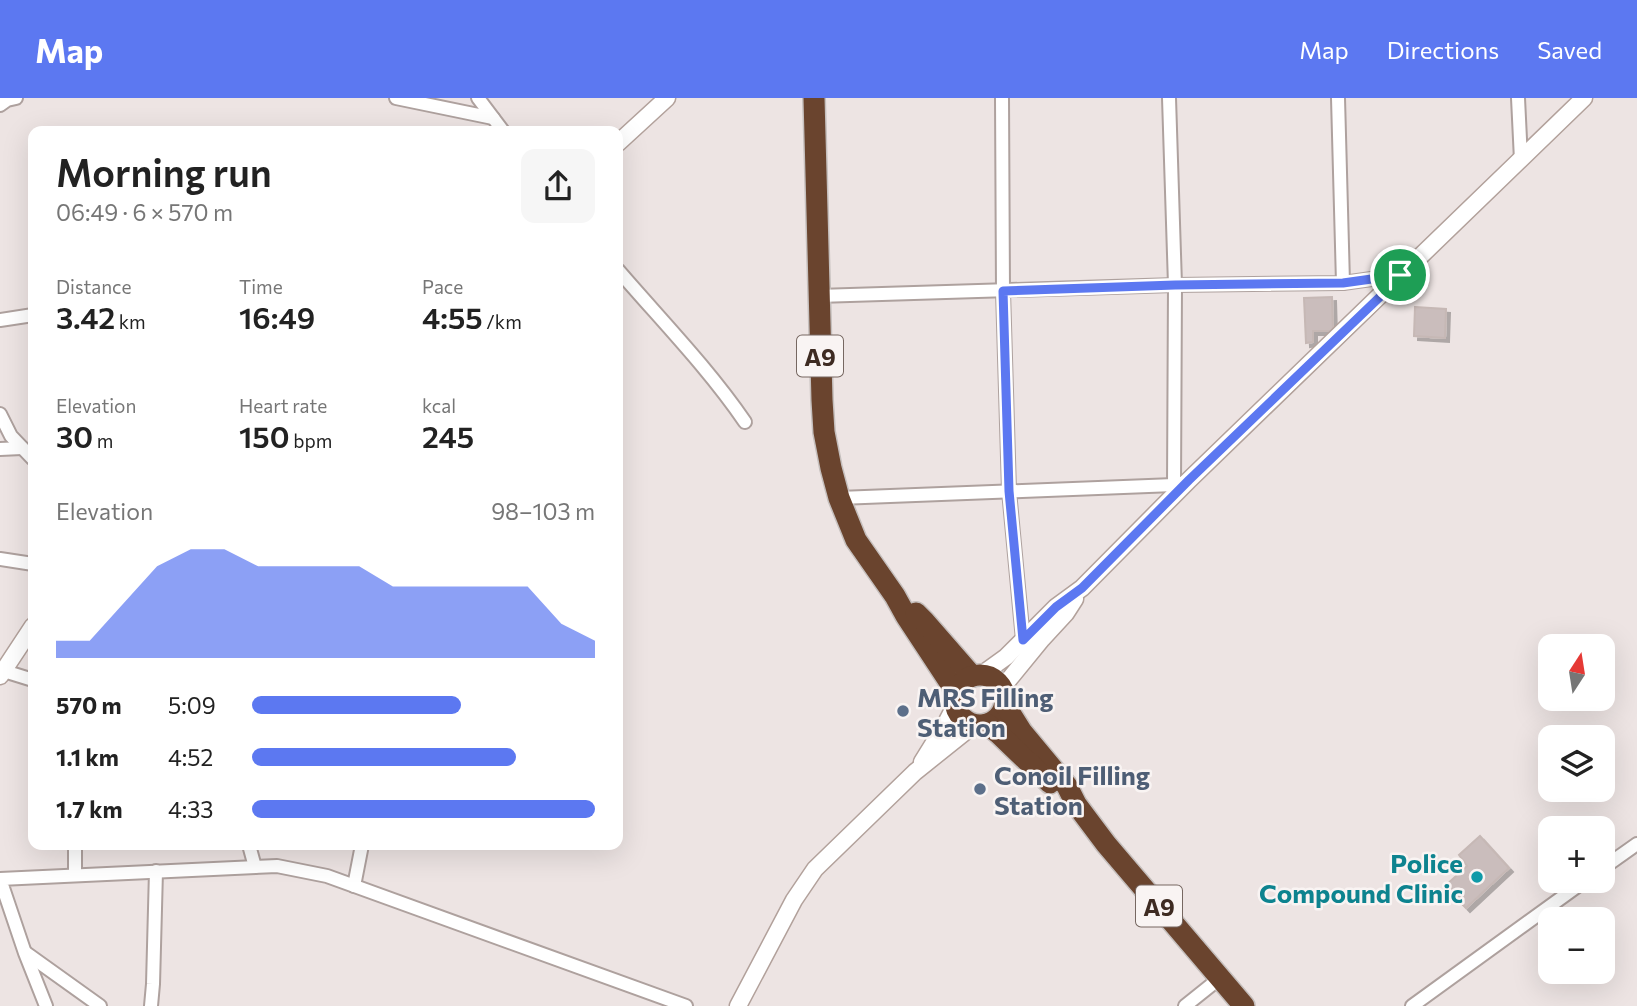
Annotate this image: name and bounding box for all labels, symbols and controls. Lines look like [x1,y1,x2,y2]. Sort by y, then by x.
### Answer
text: Map [35,29,103,70]
text: Map [1299,35,1349,64]
text: Directions [1387,35,1499,64]
text: Saved [1537,35,1602,64]
text: Morning run [56,148,272,195]
button: share [521,149,595,223]
text: 06:49 · 6 × 570 m [56,198,233,226]
pin [1370,245,1430,305]
icon: arrive [1381,256,1419,294]
text: Distance [56,275,132,298]
text: Time [239,275,283,298]
text: Pace [422,275,463,298]
text: 3.42 [56,298,115,335]
text: 16:49 [239,298,315,335]
text: 4:55 [422,298,483,335]
text: km [115,310,146,333]
text: /km [483,310,522,333]
road number: A9 [797,335,843,376]
text: Elevation [56,394,136,417]
text: Heart rate [239,394,327,417]
text: kcal [422,394,456,417]
text: 30 [56,417,93,454]
text: 150 [239,417,290,454]
text: 245 [422,417,474,454]
text: m [93,429,113,452]
text: bpm [290,429,332,452]
text: Elevation [56,497,153,525]
text: 98–103 m [491,497,595,525]
north arrow [1538,634,1615,710]
map controls [1538,634,1615,984]
place label: MRS Filling Station [917,681,1054,742]
text: 570 m [56,691,122,719]
text: 5:09 [168,691,216,719]
marker: MRS Filling Station [895,703,911,719]
button: layers [1538,725,1615,802]
text: 1.1 km [56,743,119,771]
text: 4:52 [168,743,213,771]
place label: Conoil Filling Station [994,759,1150,820]
marker: Conoil Filling Station [972,781,988,797]
text: 1.7 km [56,795,123,823]
text: 4:33 [168,795,213,823]
button: + [1538,816,1615,893]
place label: Police Compound Clinic [1259,847,1463,908]
marker: Police Compound Clinic [1469,869,1485,885]
road number: A9 [1136,886,1182,926]
button: − [1538,907,1615,984]

